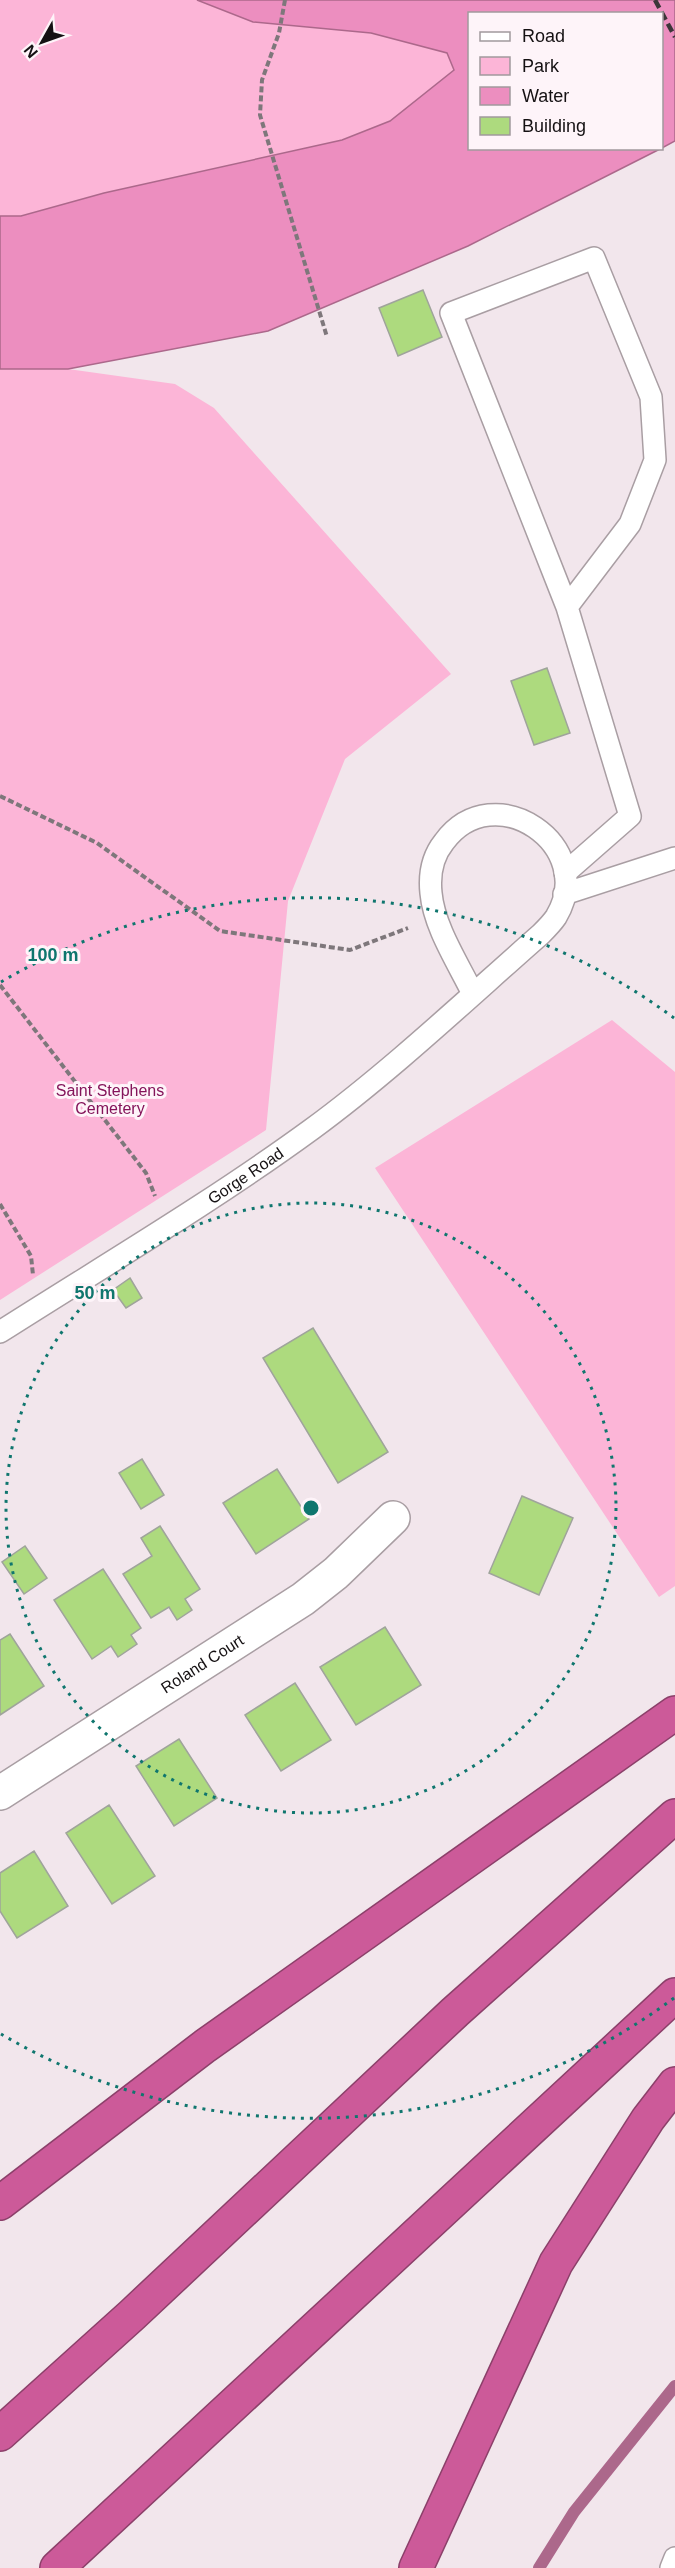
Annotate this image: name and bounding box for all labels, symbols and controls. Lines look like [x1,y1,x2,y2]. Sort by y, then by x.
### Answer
north arrow [12,12,72,72]
legend [468,12,663,150]
text: Road [522,26,565,46]
text: N [21,41,41,61]
text: Park [522,56,560,76]
text: Water [522,86,569,106]
text: Building [522,116,586,136]
text: 100 m [27,945,79,965]
park label: Saint Stephens Cemetery [56,1082,164,1117]
street label: Gorge Road [205,1144,287,1207]
text: 50 m [74,1283,116,1303]
centre of rings [301,1498,321,1518]
street label: Roland Court [158,1631,247,1697]

